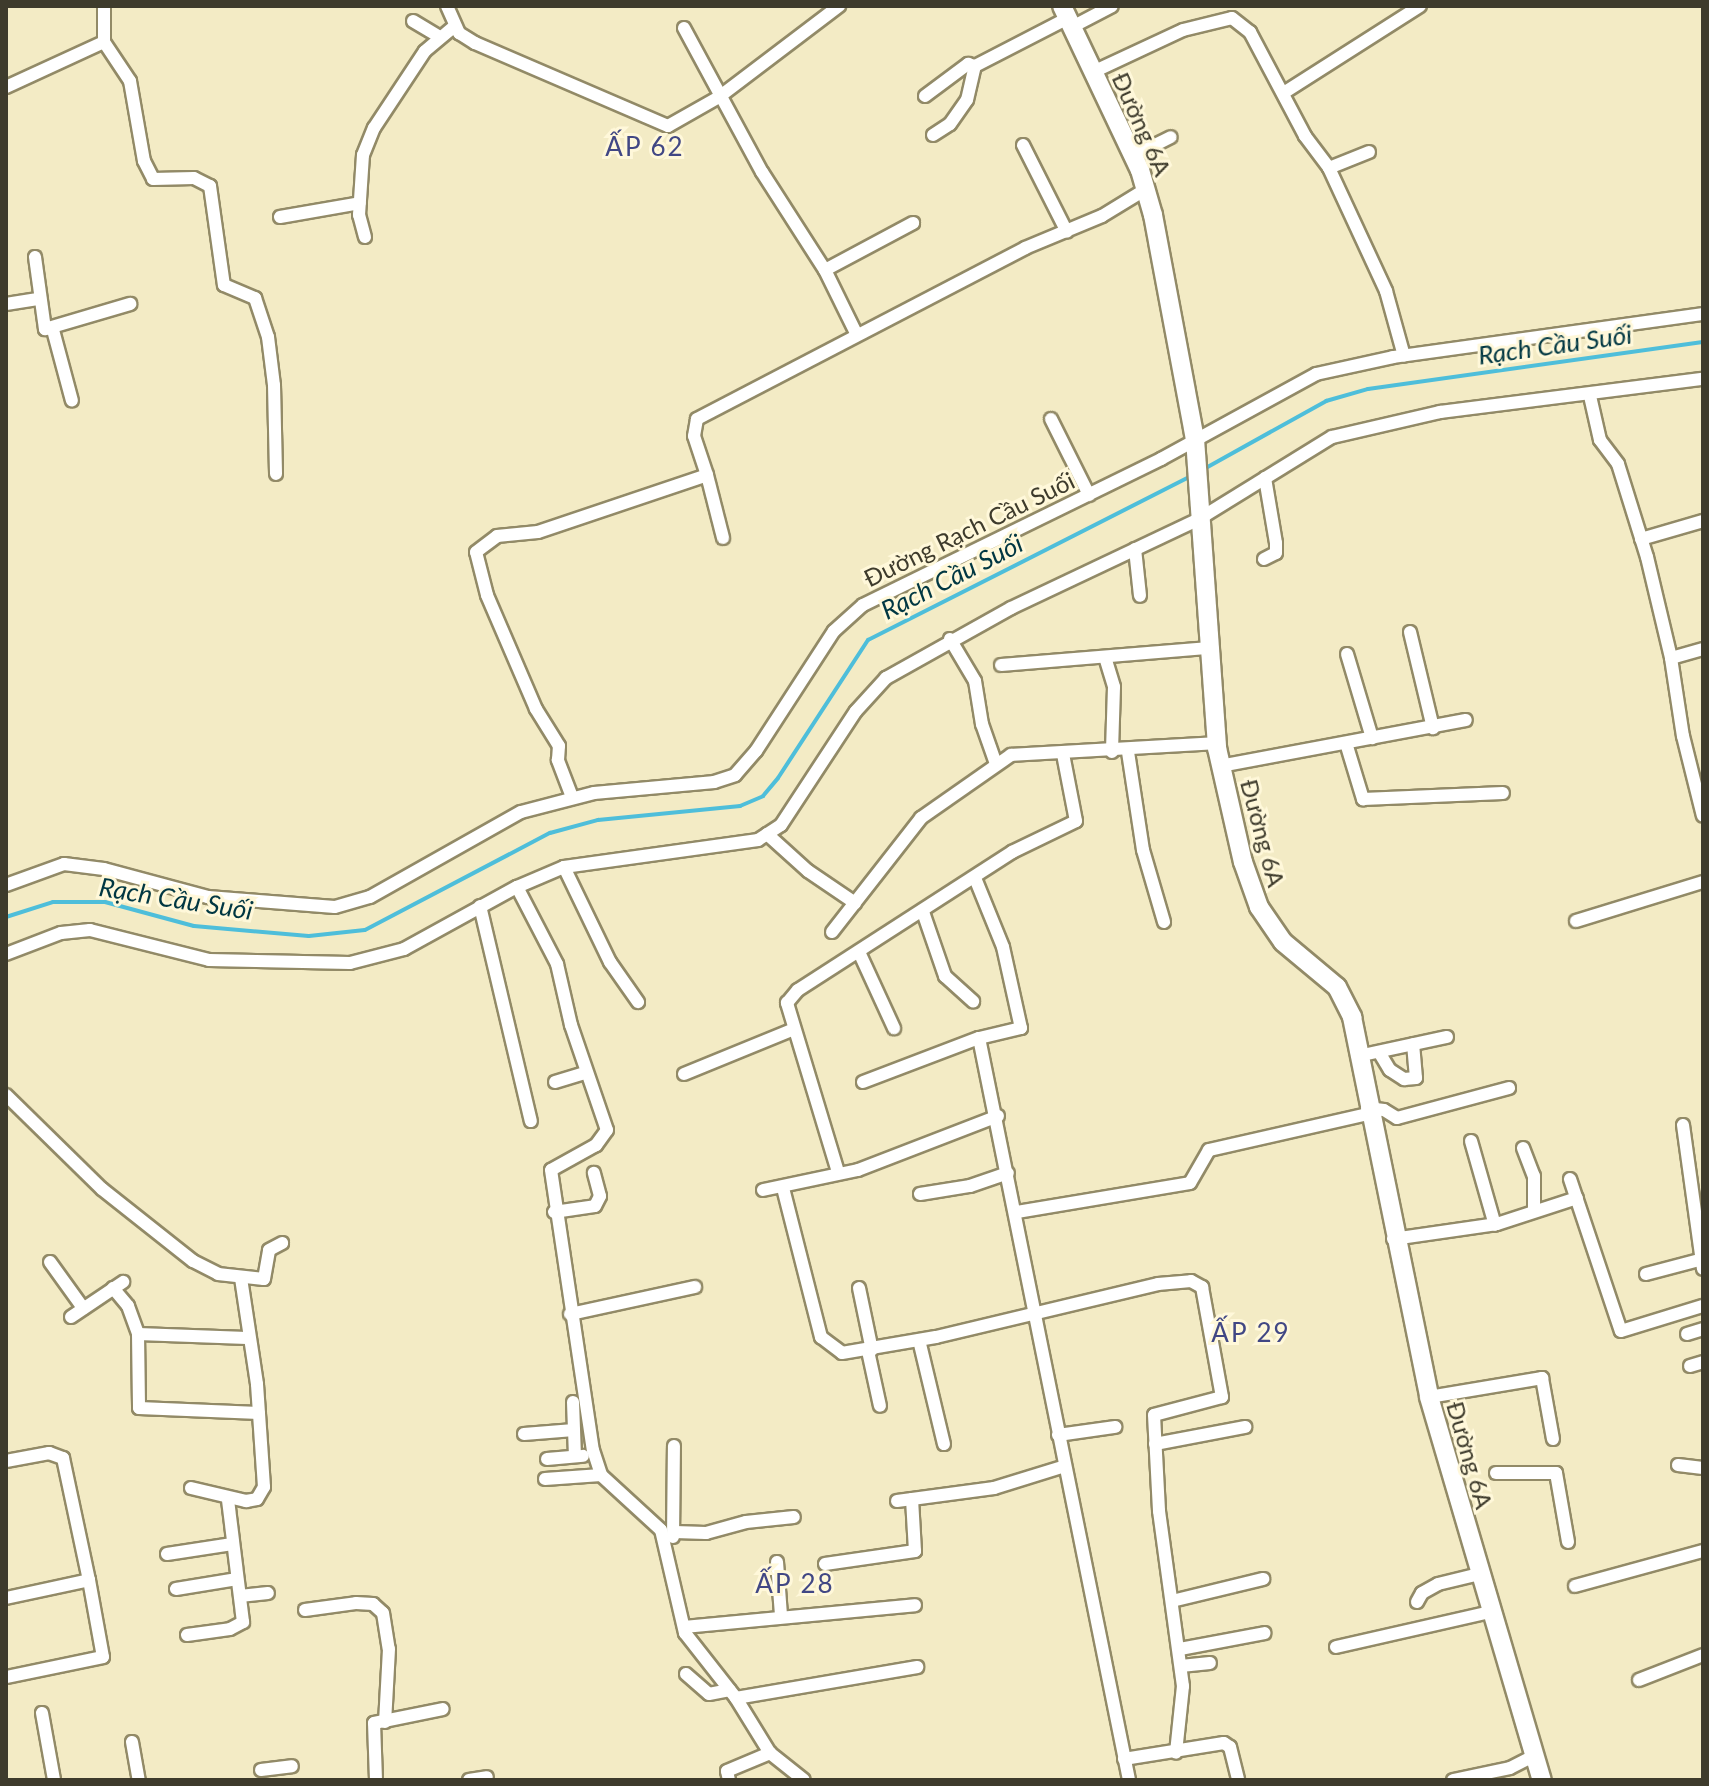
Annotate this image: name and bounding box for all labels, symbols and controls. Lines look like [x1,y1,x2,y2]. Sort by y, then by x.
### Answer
street label: Đường 6A [1106,68,1178,180]
district label: ẤP 62 [605,131,685,163]
water label: Rạch Cầu Suối [1476,319,1634,371]
street label: Đường Rạch Cầu Suối [859,465,1079,593]
water label: Rạch Cầu Suối [876,528,1028,626]
street label: Đường 6A [1235,776,1291,890]
water label: Rạch Cầu Suối [97,871,255,927]
district label: ẤP 29 [1211,1317,1291,1349]
street label: Đường 6A [1441,1398,1499,1512]
district label: ẤP 28 [755,1568,835,1600]

